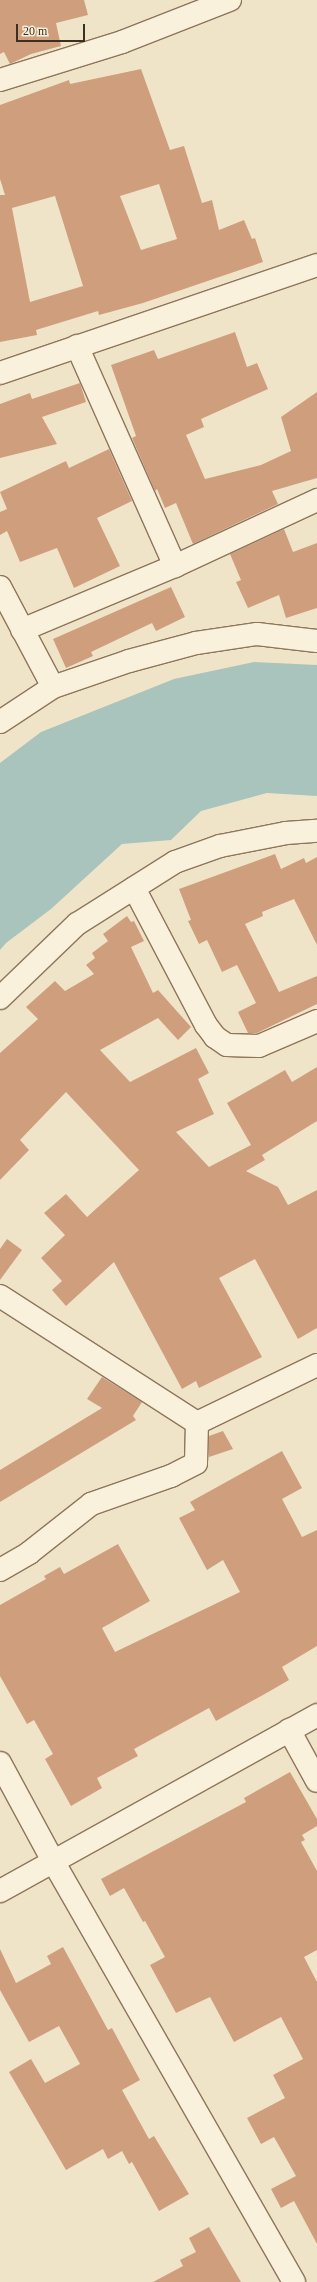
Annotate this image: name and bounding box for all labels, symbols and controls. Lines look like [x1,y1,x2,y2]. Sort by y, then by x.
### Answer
scale bar [18,16,87,42]
text: 20 m [23,24,47,38]

